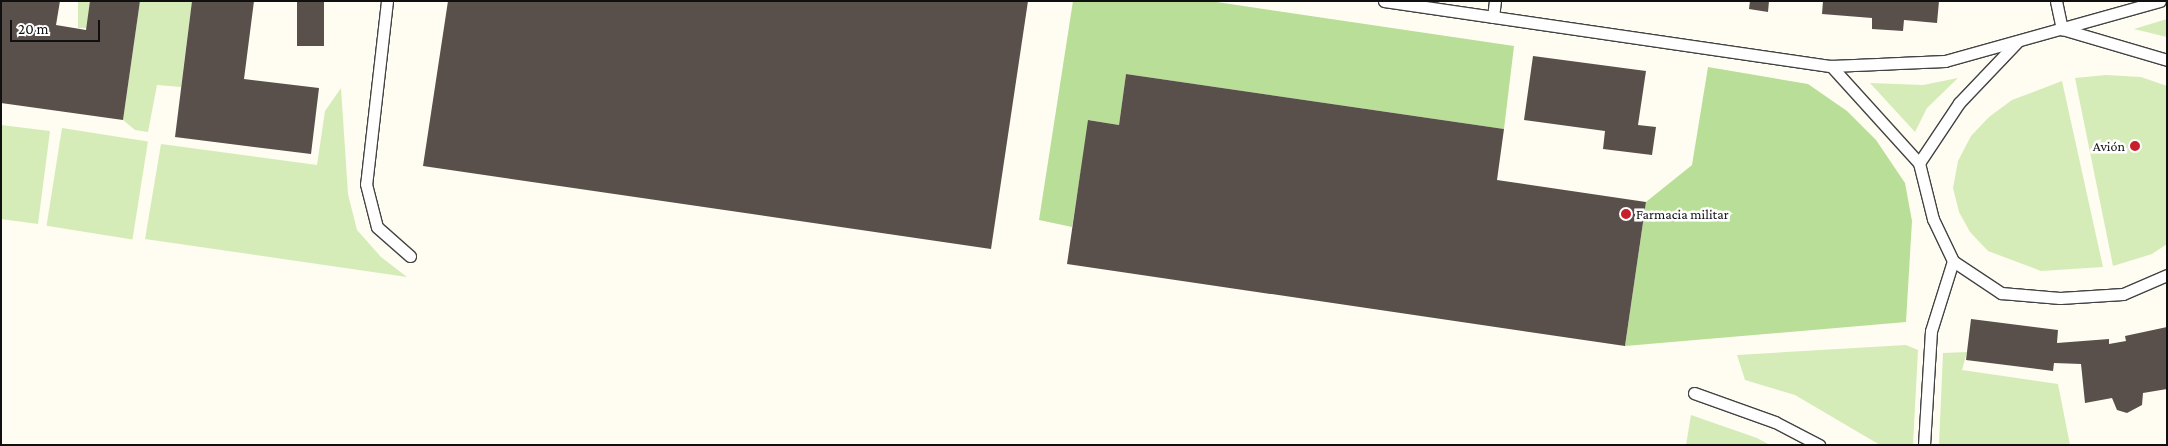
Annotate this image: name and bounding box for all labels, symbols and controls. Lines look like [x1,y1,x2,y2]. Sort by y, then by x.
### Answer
scale bar [12,10,102,42]
text: 20 m [18,21,49,37]
place label: Avión [2093,138,2125,154]
marker: Avión [2129,140,2141,152]
place label: Farmacia militar [1636,206,1729,222]
marker: Farmacia militar [1620,208,1632,220]

